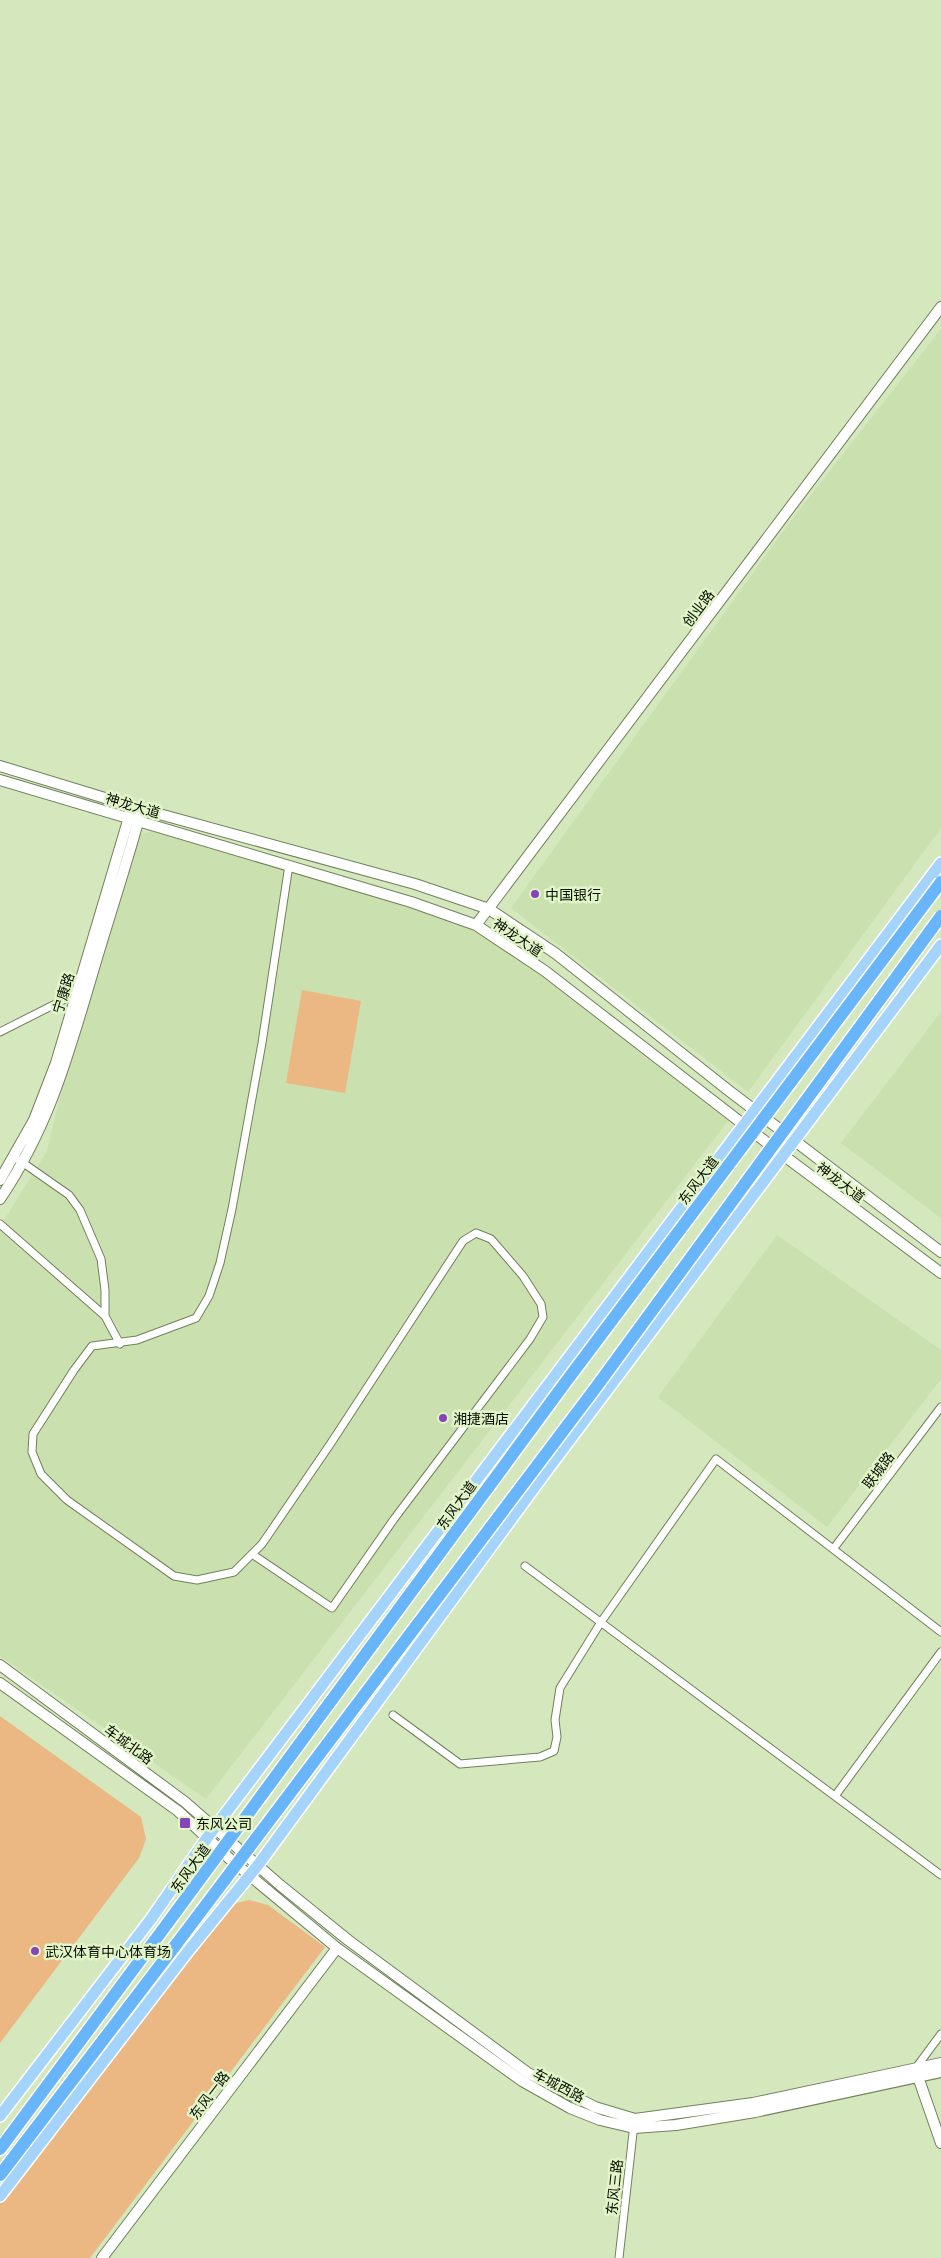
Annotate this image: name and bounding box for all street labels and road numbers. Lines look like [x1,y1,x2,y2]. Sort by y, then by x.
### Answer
street label: 创业路 [679,586,717,630]
street label: 神龙大道 [104,789,162,821]
street label: 神龙大道 [490,914,546,960]
street label: 宁康路 [49,970,77,1016]
street label: 东风大道 [674,1153,722,1207]
street label: 神龙大道 [814,1158,868,1206]
street label: 联城路 [859,1448,897,1492]
street label: 东风大道 [433,1477,479,1533]
street label: 车城北路 [101,1721,157,1767]
street label: 东风大道 [167,1840,213,1896]
street label: 车城西路 [530,2064,588,2106]
street label: 东风一路 [185,2068,233,2122]
street label: 东风三路 [603,2158,625,2216]

